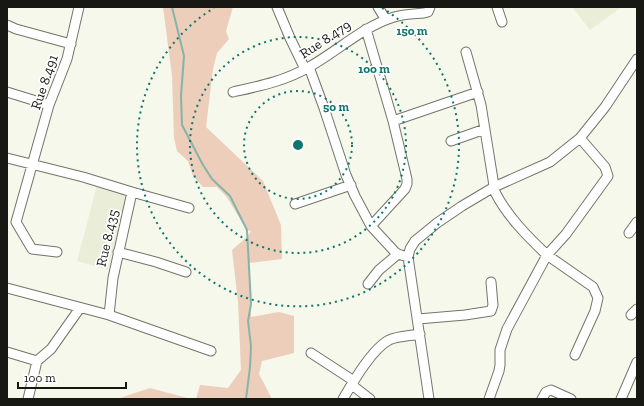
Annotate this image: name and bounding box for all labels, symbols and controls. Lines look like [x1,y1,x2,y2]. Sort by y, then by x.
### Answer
street label: Rue 8.479 [296,17,354,62]
text: 150 m [397,24,428,38]
street label: Rue 8.491 [27,52,62,112]
text: 100 m [358,62,390,76]
text: 50 m [323,100,349,114]
centre of rings [291,138,305,152]
street label: Rue 8.435 [93,208,122,268]
scale bar [18,364,126,390]
text: 100 m [24,371,56,385]

